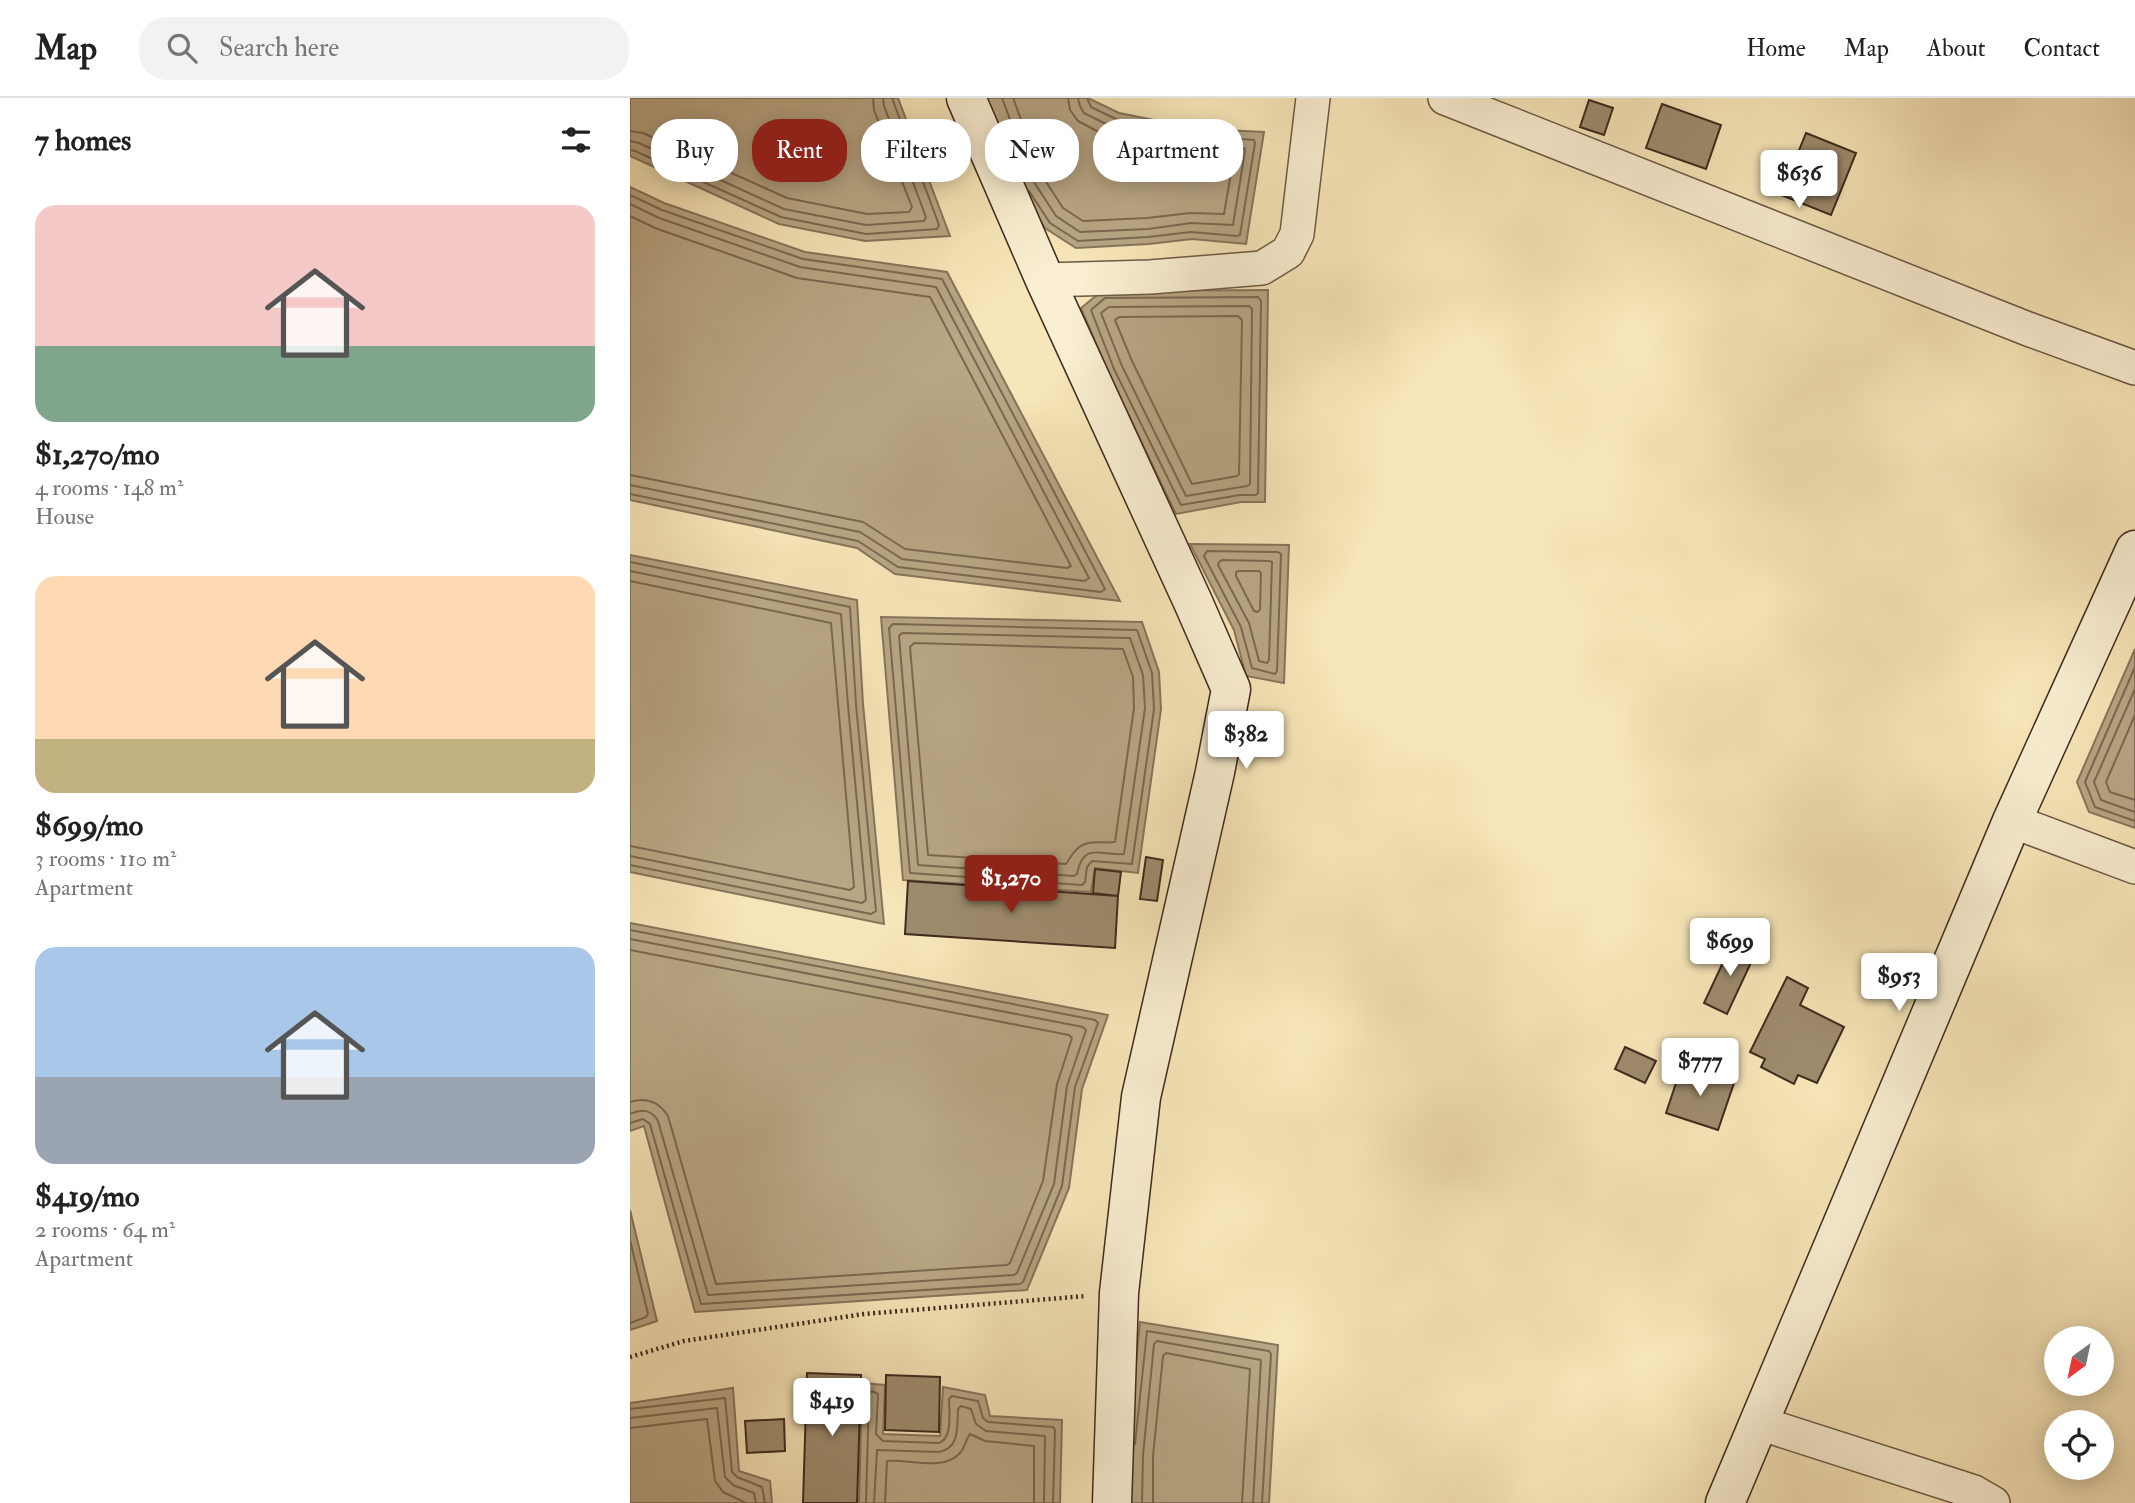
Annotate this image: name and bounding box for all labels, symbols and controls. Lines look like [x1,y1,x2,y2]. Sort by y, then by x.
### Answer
search box [139,17,629,80]
text: Map [35,28,97,69]
icon: search [163,29,201,67]
text: Search here [219,32,339,64]
text: Home [1746,33,1806,64]
text: Map [1844,33,1889,64]
text: About [1927,33,1986,64]
text: Contact [2024,33,2100,64]
chip: Buy [651,119,738,182]
chip: Rent [752,119,847,182]
chip: Filters [861,119,971,182]
chip: New [985,119,1079,182]
chip: Apartment [1093,119,1243,182]
icon: filters [557,121,595,159]
text: 7 homes [35,122,131,159]
pin: $636 [1758,150,1840,210]
text: $636 [1776,158,1822,187]
icon: home [252,250,378,376]
text: $1,270/mo [35,436,159,473]
text: 4 rooms · 148 m² [35,473,183,502]
text: House [35,502,94,531]
icon: home [252,621,378,747]
pin: $382 [1205,712,1287,771]
text: $382 [1224,719,1268,748]
text: $699/mo [35,807,143,844]
text: 3 rooms · 110 m² [35,844,176,873]
pin: $1,270 [954,856,1068,915]
text: $1,270 [981,863,1041,892]
text: Apartment [35,873,133,902]
pin: $699 [1689,918,1771,978]
text: $699 [1706,926,1754,955]
pin: $953 [1858,954,1940,1013]
text: $953 [1877,961,1921,990]
icon: home [252,992,378,1118]
pin: $777 [1659,1038,1741,1098]
text: $777 [1678,1046,1722,1075]
text: $419/mo [35,1178,140,1215]
text: 2 rooms · 64 m² [35,1215,175,1244]
text: Apartment [35,1244,133,1273]
north arrow [2044,1326,2114,1396]
map controls [2044,1326,2114,1480]
pin: $419 [791,1378,873,1438]
text: $419 [809,1386,855,1415]
button: locate [2044,1410,2114,1480]

